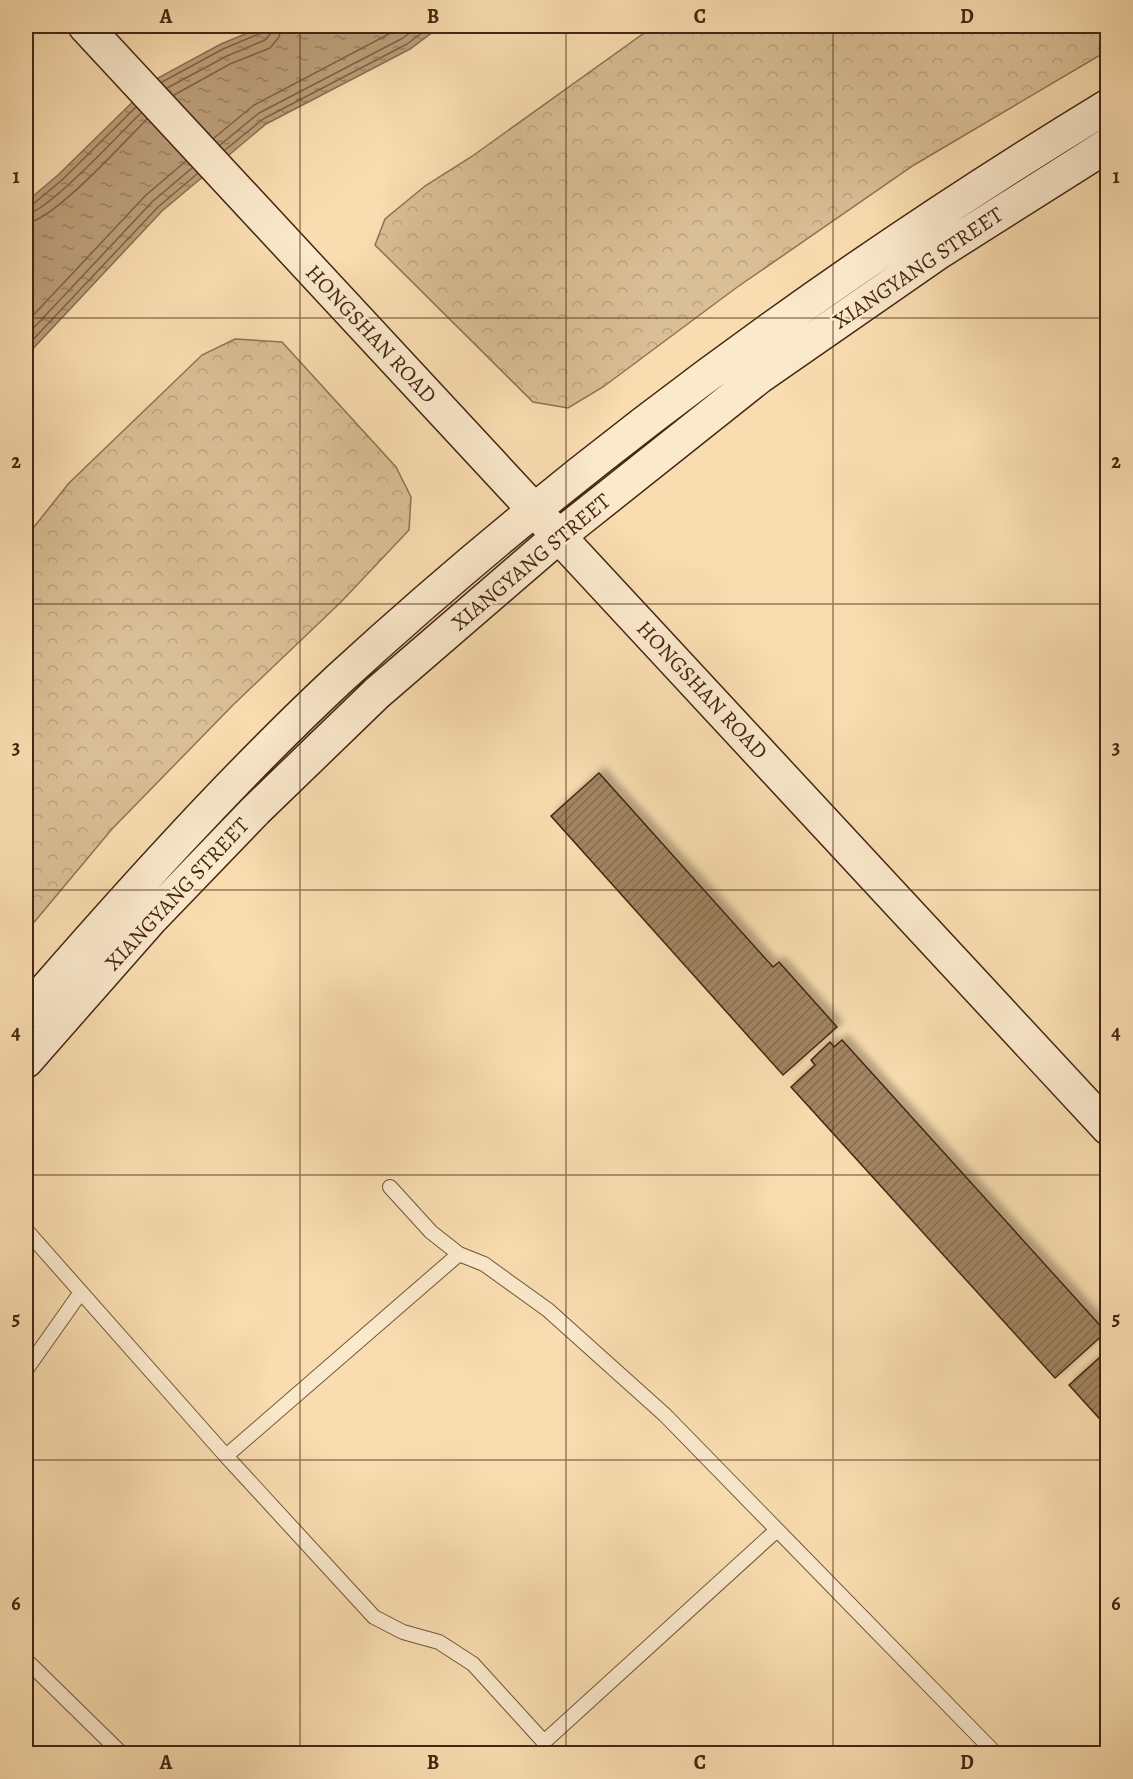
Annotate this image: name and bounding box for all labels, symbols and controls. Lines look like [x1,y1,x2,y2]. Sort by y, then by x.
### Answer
text: A [159,3,173,30]
text: B [427,3,439,30]
text: C [694,3,706,30]
text: D [960,3,974,30]
text: 1 [12,163,20,190]
text: 1 [1112,163,1120,190]
street label: XIANGYANG STREET [827,200,1009,336]
street label: HONGSHAN ROAD [299,258,443,410]
text: 2 [11,448,21,475]
text: 2 [1111,448,1121,475]
street label: XIANGYANG STREET [445,486,617,638]
street label: HONGSHAN ROAD [630,614,774,766]
text: 3 [12,734,20,761]
text: 3 [1112,734,1120,761]
street label: XIANGYANG STREET [98,811,256,977]
text: 4 [11,1019,21,1046]
text: 4 [1111,1019,1121,1046]
text: 5 [12,1305,20,1332]
text: 5 [1112,1305,1120,1332]
text: 6 [11,1590,21,1617]
text: 6 [1111,1590,1121,1617]
text: A [159,1749,173,1776]
text: B [427,1749,439,1776]
text: C [694,1749,706,1776]
text: D [960,1749,974,1776]

